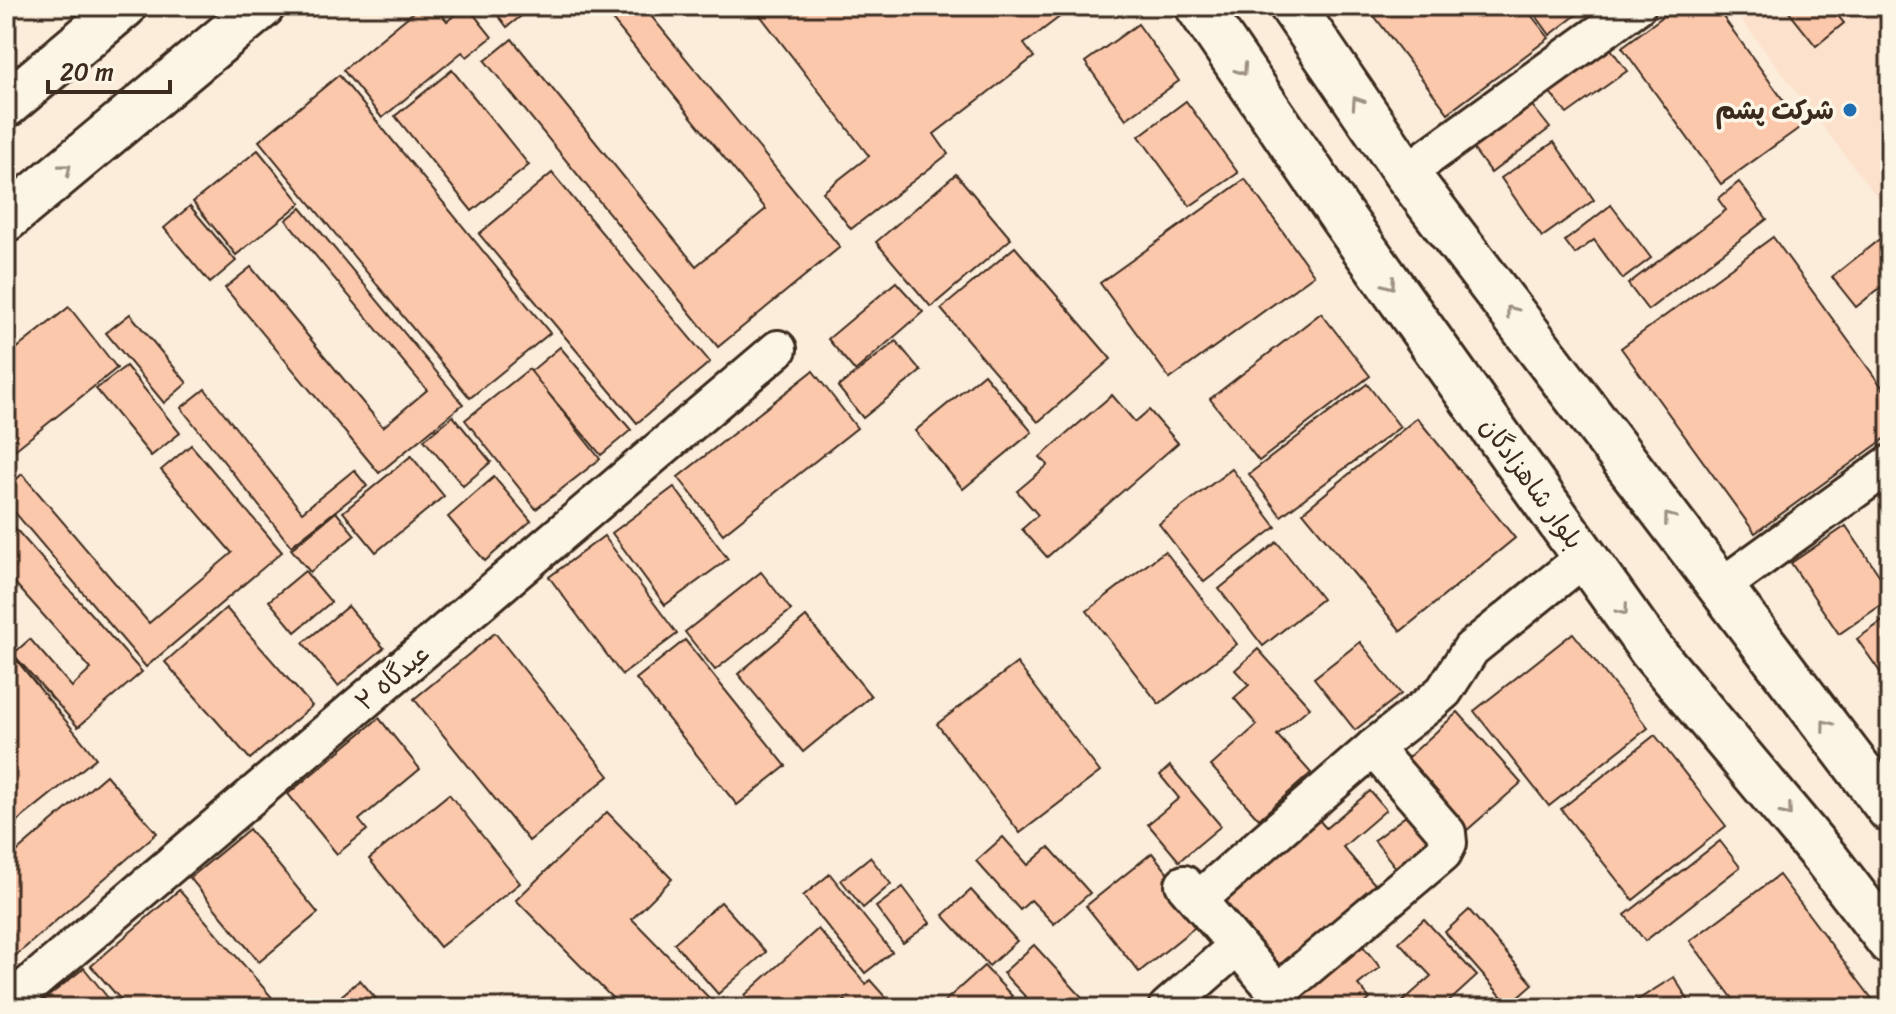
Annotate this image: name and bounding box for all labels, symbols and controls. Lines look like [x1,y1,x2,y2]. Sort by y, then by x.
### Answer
scale bar [48,44,170,94]
text: 20 m [60,51,114,93]
one-way arrow [1232,62,1247,76]
place label: شرکت پشم [1716,87,1834,133]
one-way arrow [1352,96,1367,110]
marker: شرکت پشم [1841,101,1859,119]
one-way arrow [57,164,71,179]
one-way arrow [1380,276,1395,290]
one-way arrow [1507,305,1521,320]
street label: بلوار شاهزادگان [1468,407,1596,559]
one-way arrow [1664,512,1678,527]
one-way arrow [1613,601,1628,615]
street label: عیدگاه ۲ [344,631,440,723]
one-way arrow [1821,719,1835,734]
one-way arrow [1777,802,1792,817]

